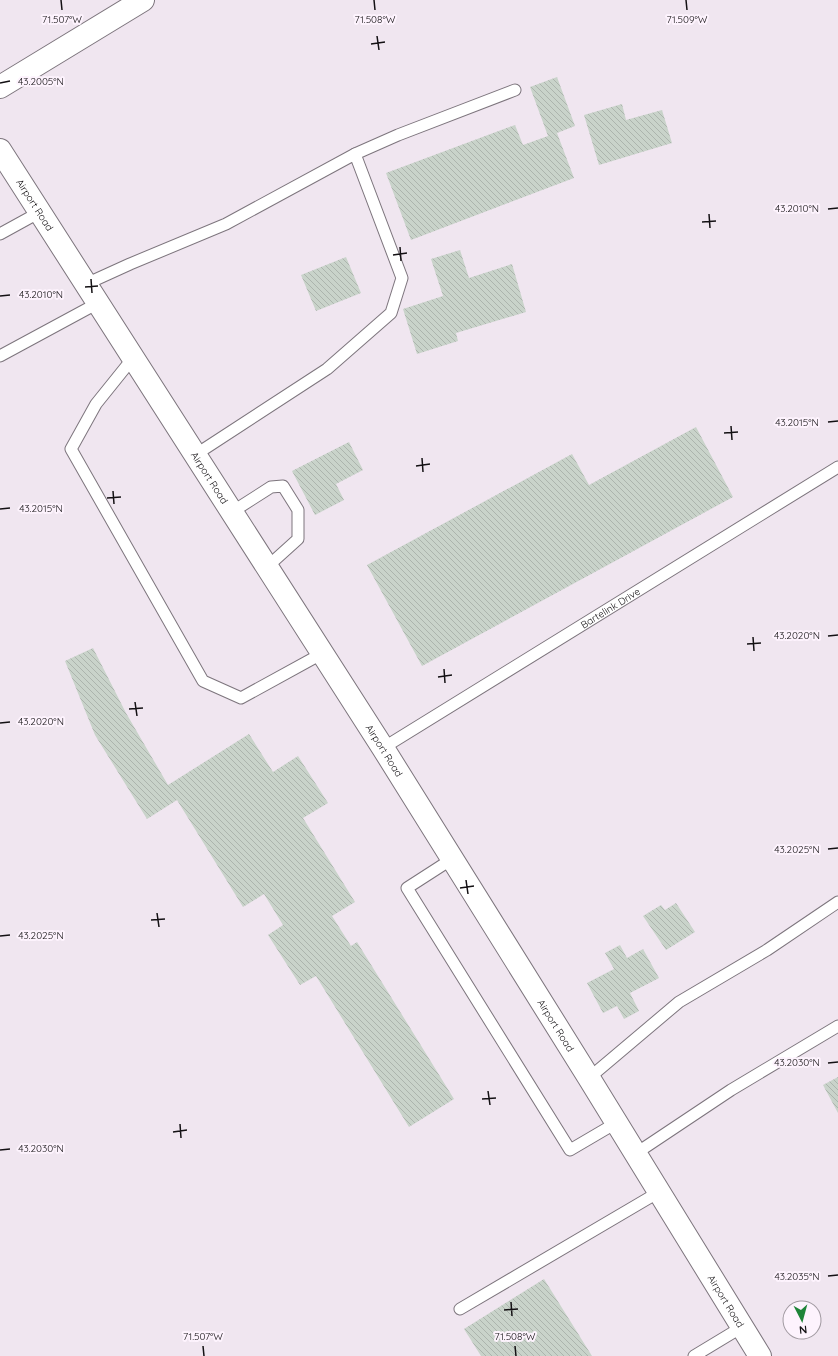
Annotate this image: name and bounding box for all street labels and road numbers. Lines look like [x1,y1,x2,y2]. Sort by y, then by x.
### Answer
street label: Airport Road [13,176,56,234]
street label: Airport Road [188,449,231,506]
street label: Bartelink Drive [578,585,643,631]
street label: Airport Road [363,722,405,779]
street label: Airport Road [534,997,577,1054]
street label: Airport Road [705,1273,747,1330]

